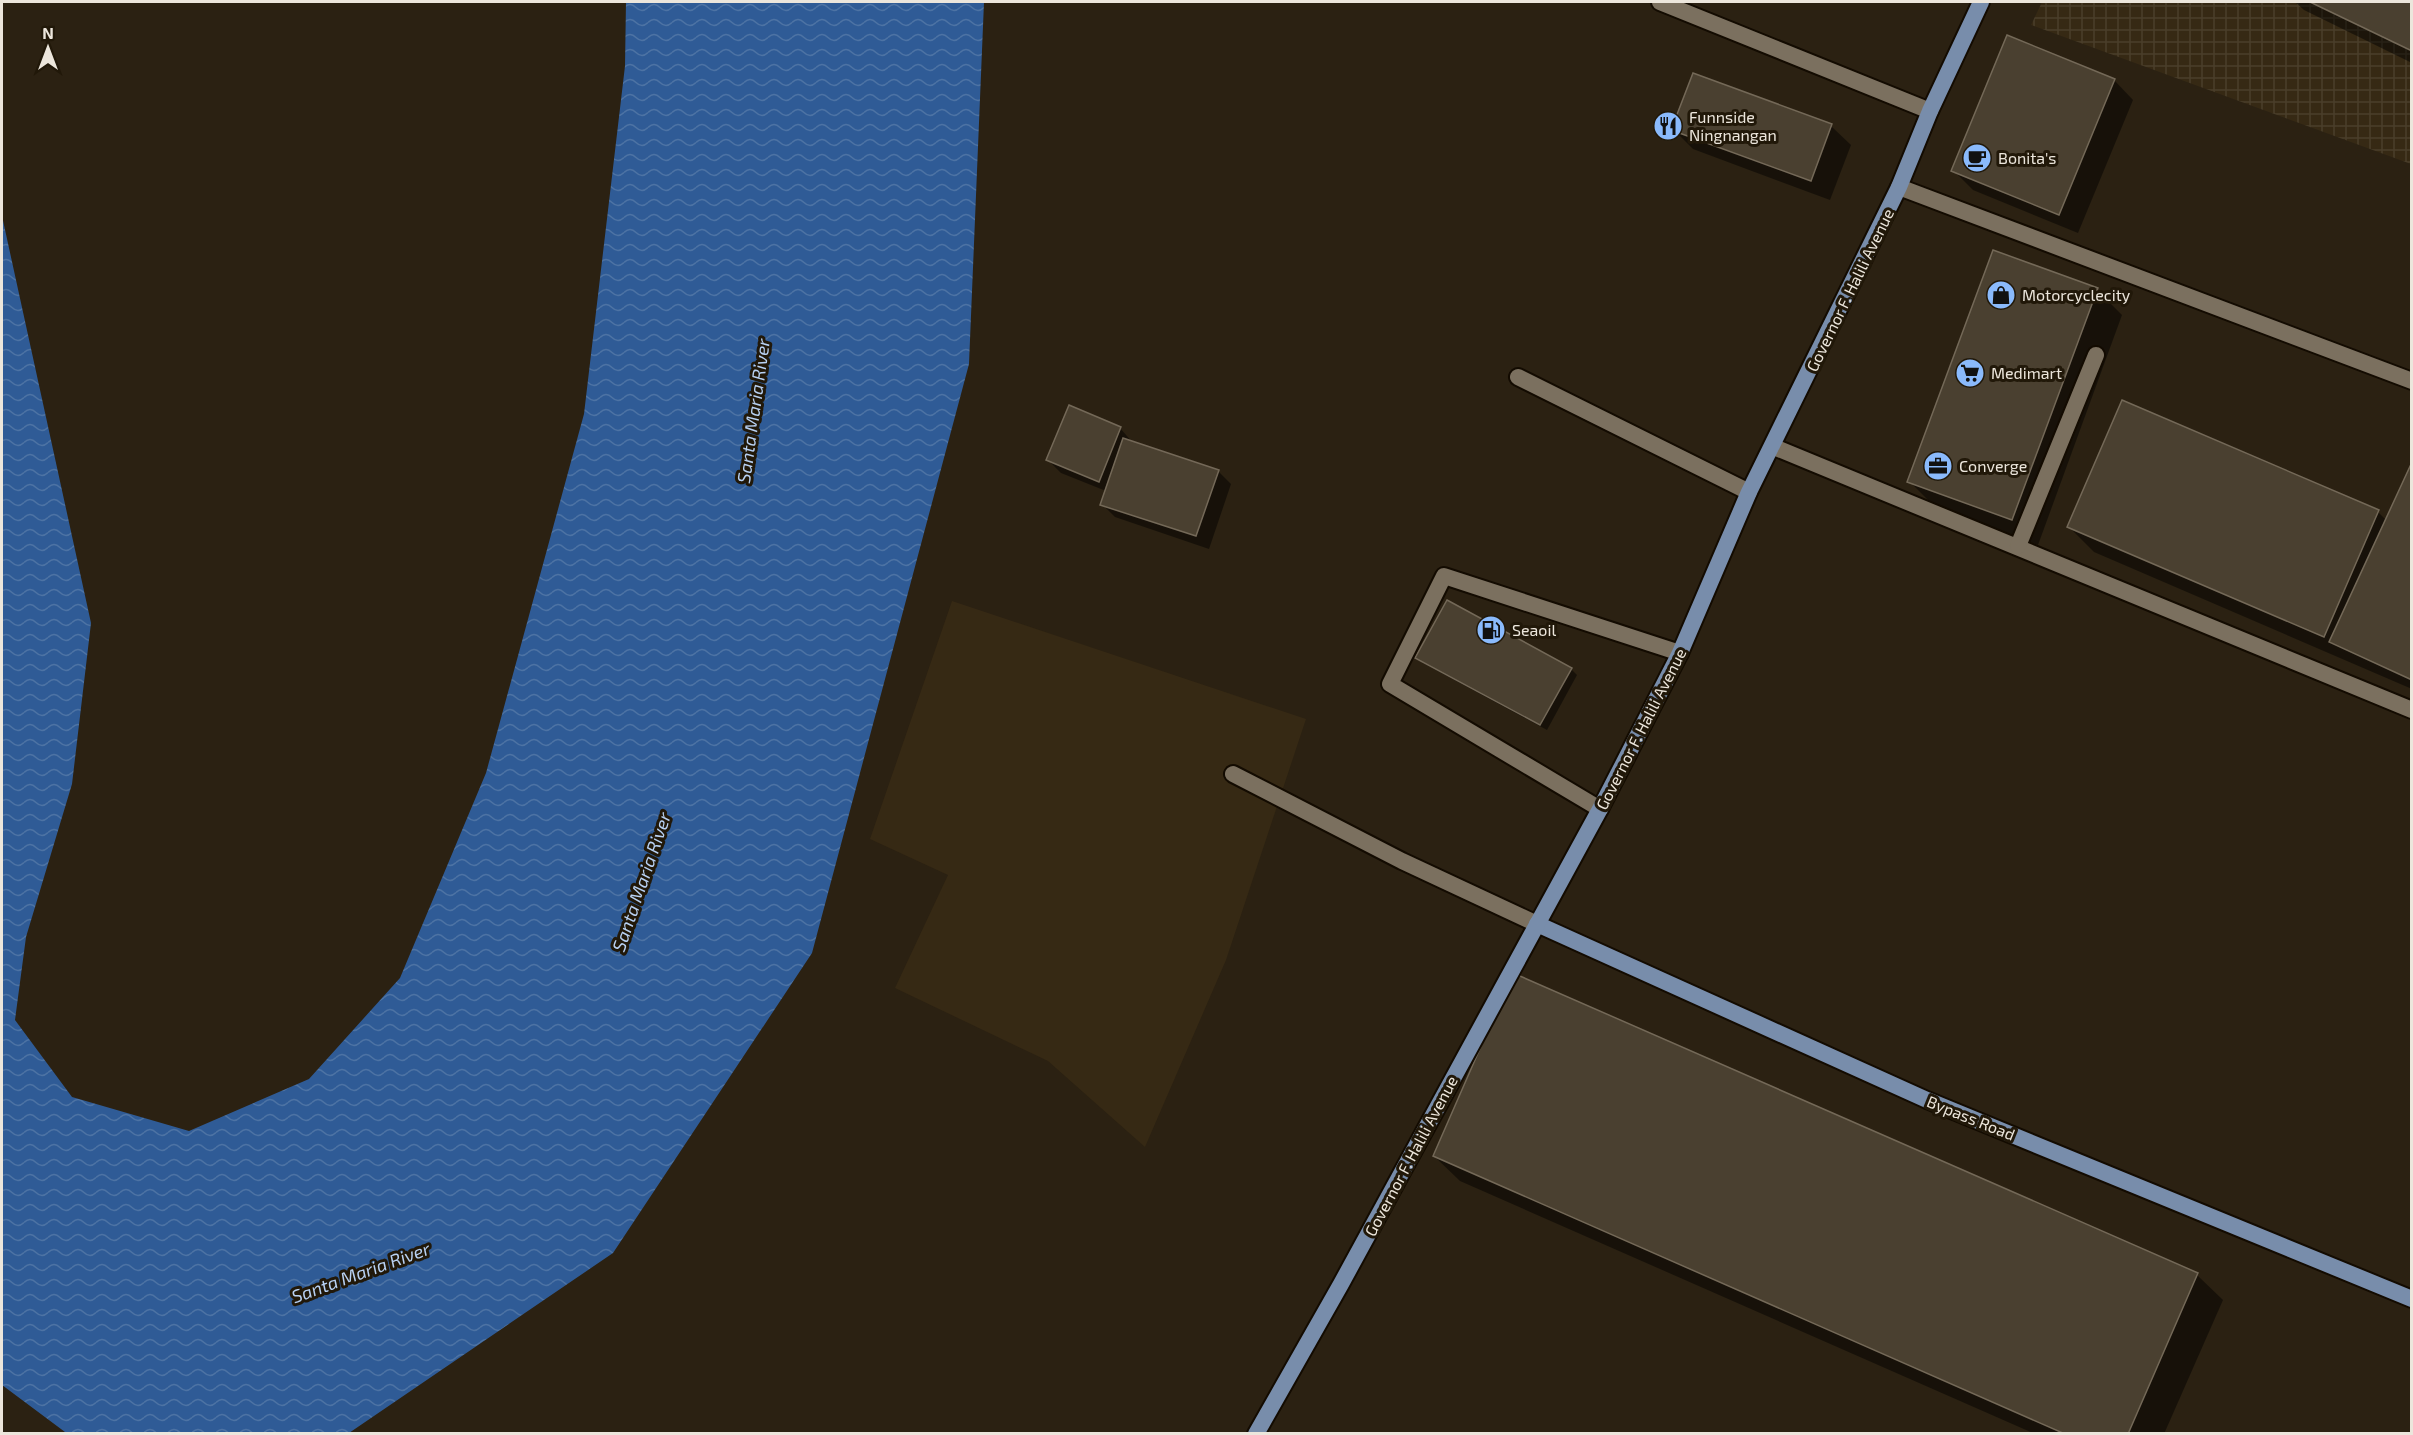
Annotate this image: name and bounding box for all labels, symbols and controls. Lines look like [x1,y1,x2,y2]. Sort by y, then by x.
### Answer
north arrow [18,18,78,78]
text: N [42,23,54,42]
place label: Funnside Ningnangan [1689,107,1777,144]
restaurant icon: Funnside Ningnangan [1652,110,1684,142]
cafe icon: Bonita's [1961,142,1993,174]
place label: Bonita's [1998,148,2056,167]
street label: Governor F. Halili Avenue [1802,205,1897,374]
shop icon: Motorcyclecity [1985,279,2017,311]
place label: Motorcyclecity [2022,285,2131,304]
water label: Santa Maria River [732,336,774,485]
supermarket icon: Medimart [1954,357,1986,389]
place label: Medimart [1991,363,2062,382]
office icon: Converge [1922,450,1954,482]
place label: Converge [1959,456,2027,475]
fuel station icon: Seaoil [1475,614,1507,646]
place label: Seaoil [1512,620,1556,639]
street label: Governor F. Halili Avenue [1592,645,1690,813]
water label: Santa Maria River [607,808,675,954]
street label: Governor F. Halili Avenue [1360,1072,1461,1239]
street label: Bypass Road [1924,1091,2018,1144]
water label: Santa Maria River [288,1236,434,1307]

